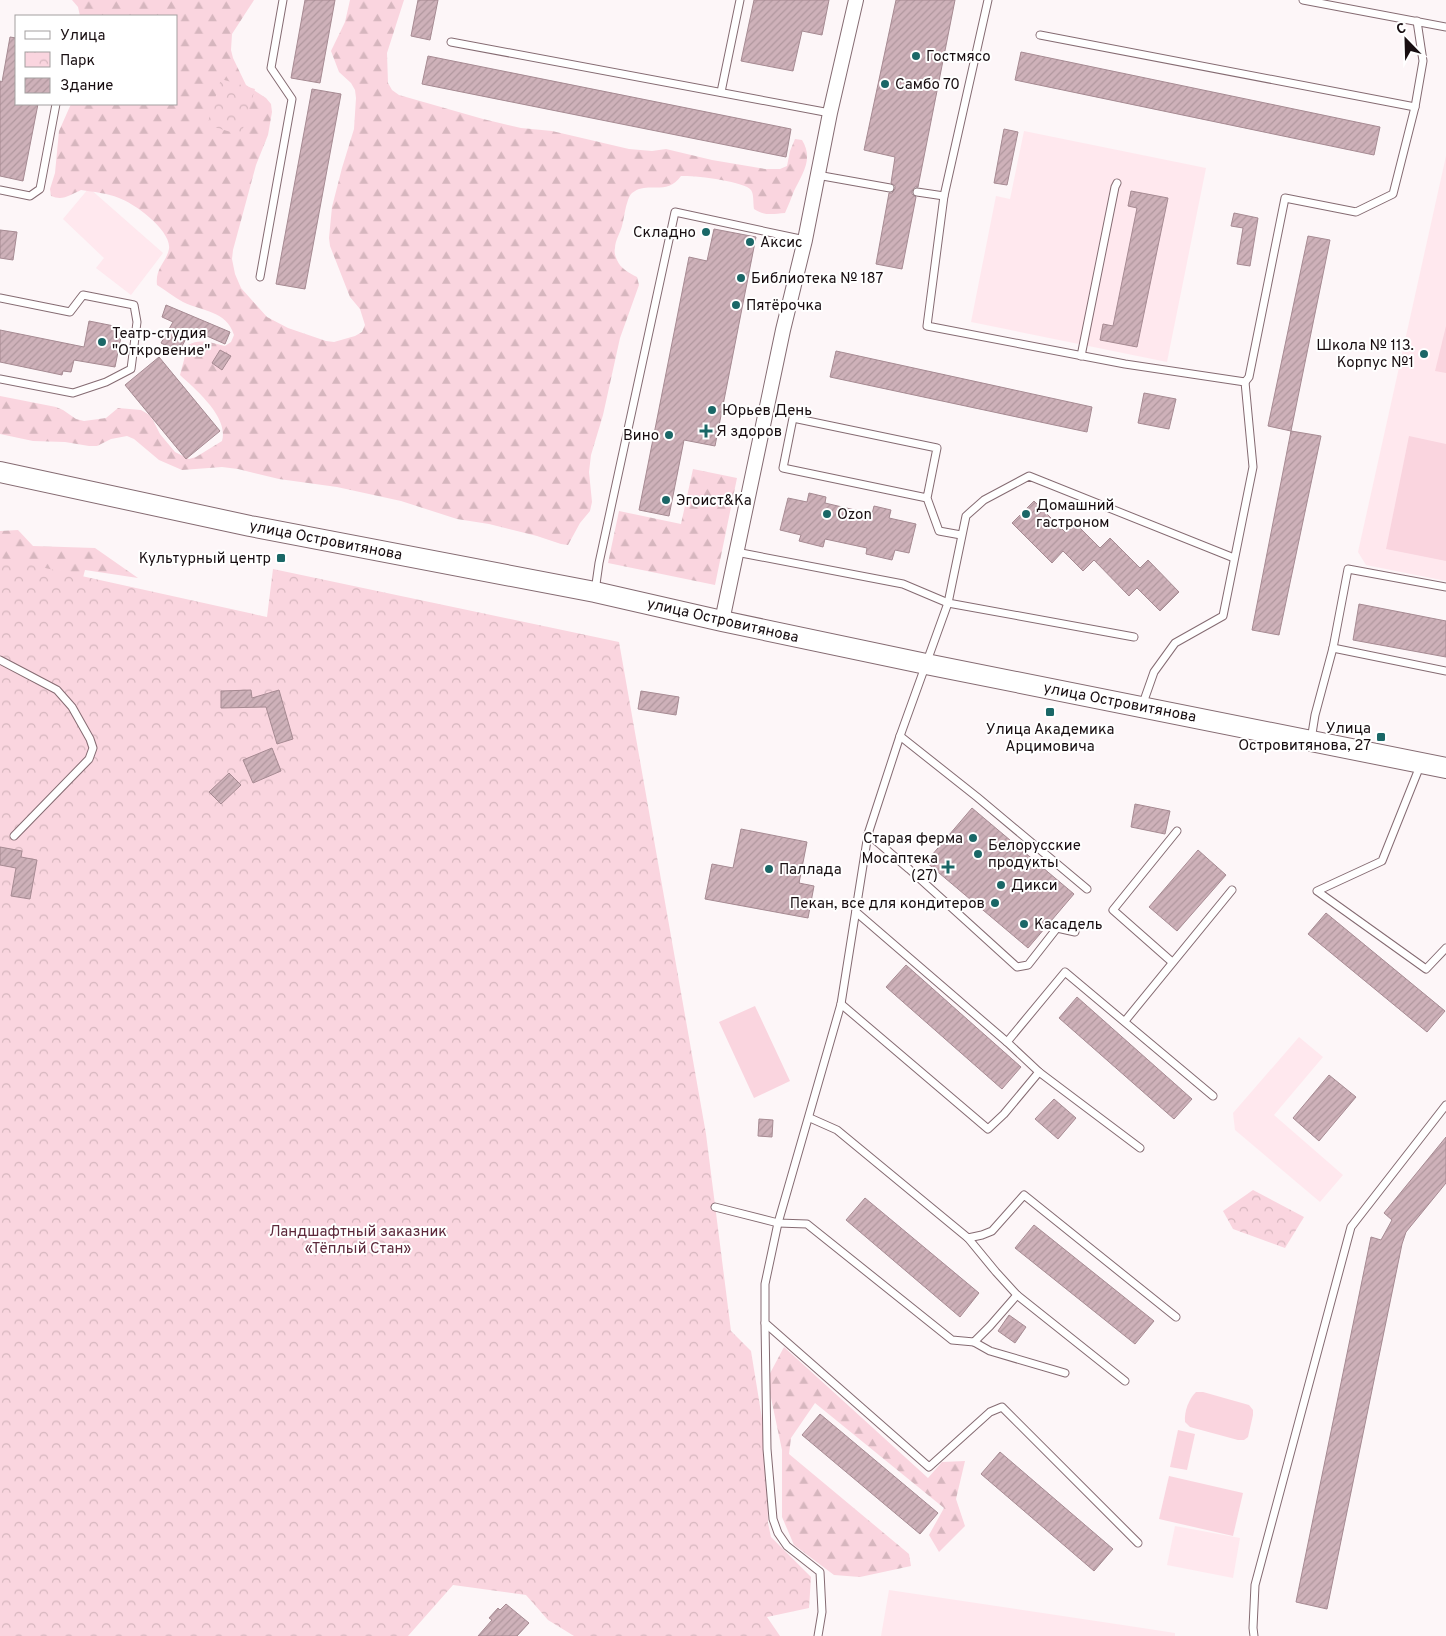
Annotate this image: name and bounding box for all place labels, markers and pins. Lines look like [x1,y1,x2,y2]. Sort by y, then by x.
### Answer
place label: Гостмясо [926,48,991,67]
marker: Гостмясо [910,50,922,62]
place label: Самбо 70 [895,76,960,95]
marker: Самбо 70 [879,78,891,90]
place label: Складно [633,224,696,243]
marker: Складно [700,226,712,238]
place label: Аксис [760,234,803,253]
marker: Аксис [744,236,756,248]
place label: Библиотека № 187 [751,270,883,289]
marker: Библиотека № 187 [735,272,747,284]
place label: Пятёрочка [746,297,822,316]
marker: Пятёрочка [730,299,742,311]
place label: Театр-студия "Откровение" [112,325,210,361]
marker: Театр-студия "Откровение" [96,336,108,348]
place label: Школа № 113. Корпус №1 [1316,337,1414,373]
marker: Школа № 113. Корпус №1 [1418,348,1430,360]
place label: Юрьев День [722,402,812,421]
marker: Юрьев День [706,404,718,416]
place label: Я здоров [716,423,782,442]
marker: Я здоров [700,425,712,437]
place label: Вино [623,427,659,446]
marker: Вино [663,429,675,441]
place label: Эгоист&Ка [676,492,752,511]
marker: Эгоист&Ка [660,494,672,506]
place label: Домашний гастроном [1036,497,1114,533]
place label: Ozon [837,506,872,525]
marker: Ozon [821,508,833,520]
marker: Домашний гастроном [1020,508,1032,520]
place label: Культурный центр [139,550,271,569]
marker: Культурный центр [275,552,287,564]
marker: Улица Академика Арцимовича [1044,706,1056,718]
place label: Улица Островитянова, 27 [1238,720,1371,756]
place label: Улица Академика Арцимовича [986,721,1114,757]
marker: Улица Островитянова, 27 [1375,731,1387,743]
place label: Старая ферма [863,830,963,849]
marker: Старая ферма [967,832,979,844]
place label: Белорусские продукты [988,837,1081,873]
marker: Белорусские продукты [972,848,984,860]
place label: Мосаптека (27) [862,850,938,886]
place label: Паллада [779,861,842,880]
marker: Мосаптека (27) [942,861,954,873]
marker: Паллада [763,863,775,875]
place label: Дикси [1011,877,1058,896]
marker: Дикси [995,879,1007,891]
place label: Пекан, все для кондитеров [790,895,985,914]
marker: Пекан, все для кондитеров [989,897,1001,909]
place label: Касадель [1034,916,1103,935]
marker: Касадель [1018,918,1030,930]

